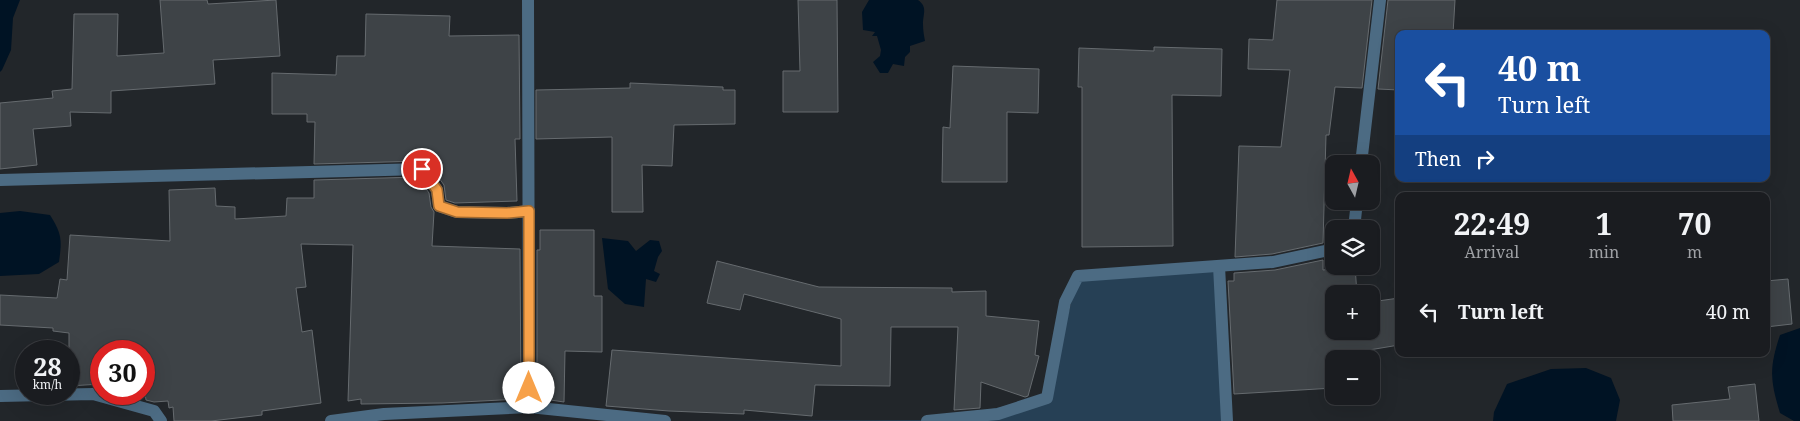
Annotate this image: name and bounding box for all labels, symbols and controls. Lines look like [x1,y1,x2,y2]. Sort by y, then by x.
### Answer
text: 40 m [1498,44,1581,91]
icon: left [1415,50,1480,115]
text: Turn left [1498,89,1590,119]
icon: right [1471,145,1499,173]
text: Then [1415,146,1461,172]
pin [401,148,443,190]
icon: arrive [408,155,436,183]
north arrow [1325,155,1380,210]
map controls [1325,155,1380,405]
text: 22:49 [1453,203,1530,244]
text: 1 [1596,203,1612,244]
text: 70 [1678,203,1712,244]
button: layers [1325,220,1380,275]
text: Arrival [1464,241,1519,263]
text: min [1589,241,1619,263]
text: m [1687,241,1702,263]
button: + [1325,285,1380,340]
icon: left [1415,298,1443,326]
text: Turn left [1458,299,1544,325]
text: 40 m [1706,299,1750,325]
speed limit sign: 30 [90,340,155,405]
text: 28 [33,349,62,383]
button: − [1325,350,1380,405]
position arrow [502,361,554,413]
text: km/h [33,376,62,393]

